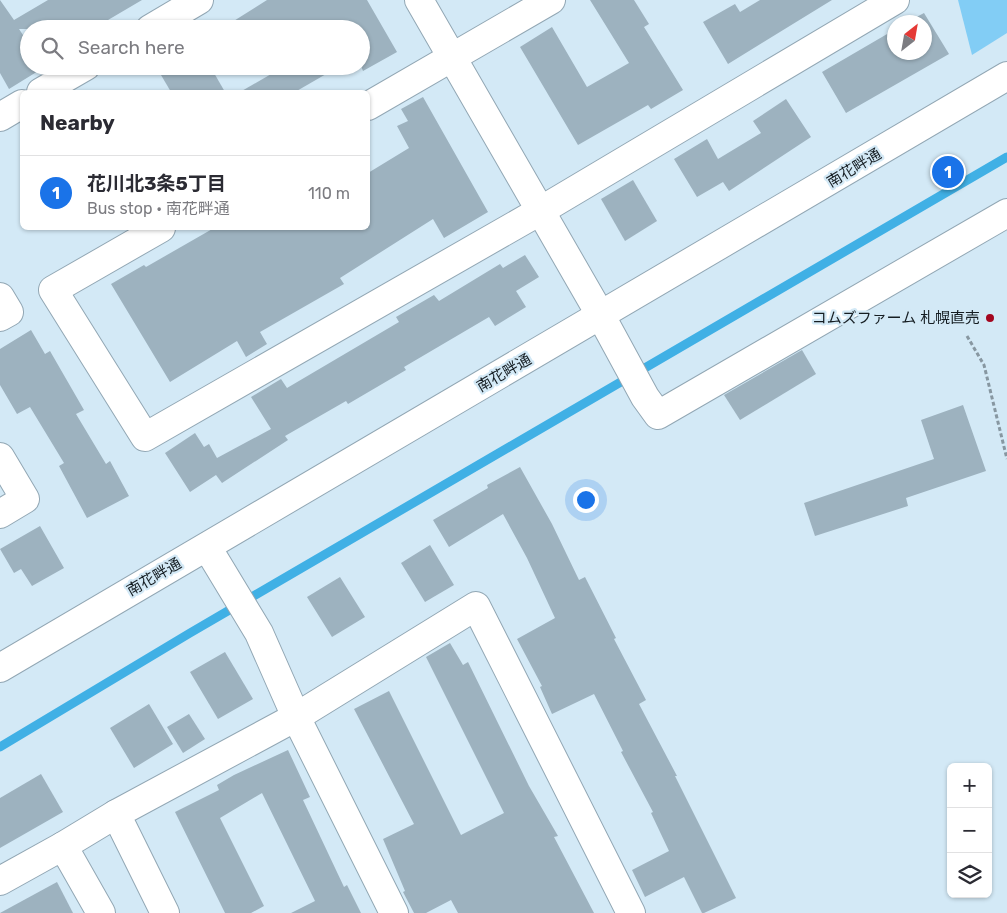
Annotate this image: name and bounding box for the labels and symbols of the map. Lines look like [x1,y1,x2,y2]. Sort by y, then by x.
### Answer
north arrow [887,15,932,60]
street label: 南花畔通 [824,145,884,191]
pin: 1 [932,153,964,191]
place label: コムズファーム 札幌直売 [812,309,980,327]
marker: コムズファーム 札幌直売 [984,312,996,324]
street label: 南花畔通 [474,350,534,396]
your location [573,487,599,513]
street label: 南花畔通 [124,554,184,600]

